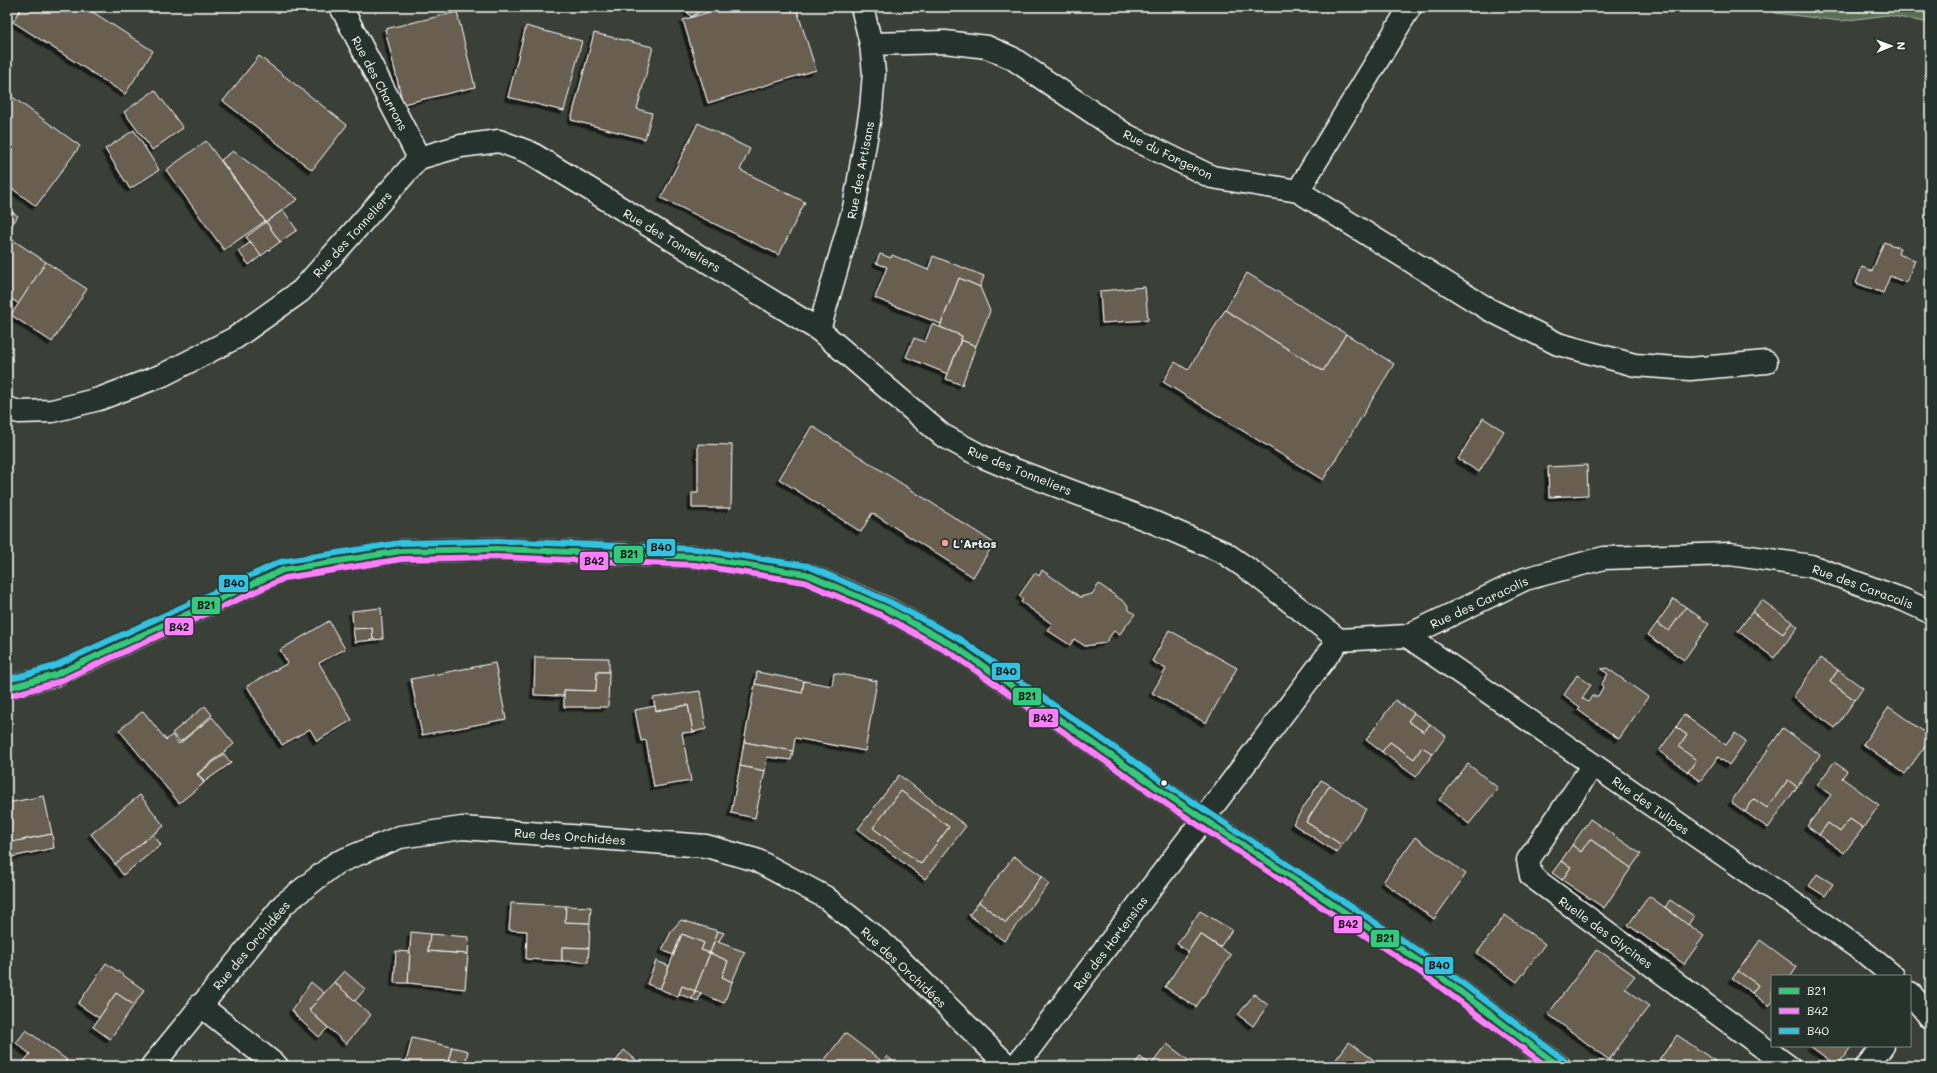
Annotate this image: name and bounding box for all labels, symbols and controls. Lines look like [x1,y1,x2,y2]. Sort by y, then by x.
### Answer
north arrow [1871,26,1911,66]
street label: Rue des Charrons [348,33,412,133]
text: N [1894,42,1909,50]
street label: Rue des Artisans [843,120,877,220]
street label: Rue du Forgeron [1121,125,1215,183]
street label: Rue des Tonneliers [309,187,395,280]
street label: Rue des Tonneliers [620,205,724,275]
street label: Rue des Tonneliers [966,442,1074,498]
place label: L'Artos [953,535,996,551]
line badge: B40 [646,538,676,557]
marker: L'Artos [940,538,950,548]
text: B40 [650,539,672,554]
line badge: B21 [613,545,644,564]
text: B21 [620,546,638,561]
line badge: B42 [579,551,609,571]
text: B42 [584,553,604,568]
street label: Rue des Caracolis [1810,560,1916,612]
street label: Rue des Caracolis [1427,572,1531,632]
line badge: B40 [218,574,249,593]
text: B40 [223,575,245,590]
line badge: B21 [191,596,221,615]
text: B21 [197,597,215,612]
line badge: B42 [164,617,194,636]
text: B42 [169,619,189,634]
line badge: B40 [991,662,1021,681]
text: B40 [995,663,1017,678]
line badge: B21 [1012,687,1042,706]
text: B21 [1018,688,1036,703]
line badge: B42 [1028,708,1059,728]
text: B42 [1033,710,1053,725]
street label: Rue des Tulipes [1609,772,1693,838]
unlabelled marker [1159,778,1169,788]
street label: Rue des Orchidées [514,824,626,848]
street label: Rue des Hortensias [1069,892,1151,993]
street label: Ruelle des Glycines [1556,892,1656,972]
street label: Rue des Orchidées [209,897,293,993]
line badge: B42 [1333,915,1363,934]
text: B42 [1338,916,1358,931]
street label: Rue des Orchidées [858,923,950,1011]
line badge: B21 [1370,929,1400,948]
text: B21 [1376,930,1394,945]
line badge: B40 [1424,956,1454,975]
text: B40 [1428,957,1450,972]
legend [1771,975,1911,1047]
text: B21 [1807,982,1827,998]
text: B42 [1807,1002,1828,1018]
text: B40 [1807,1022,1829,1038]

